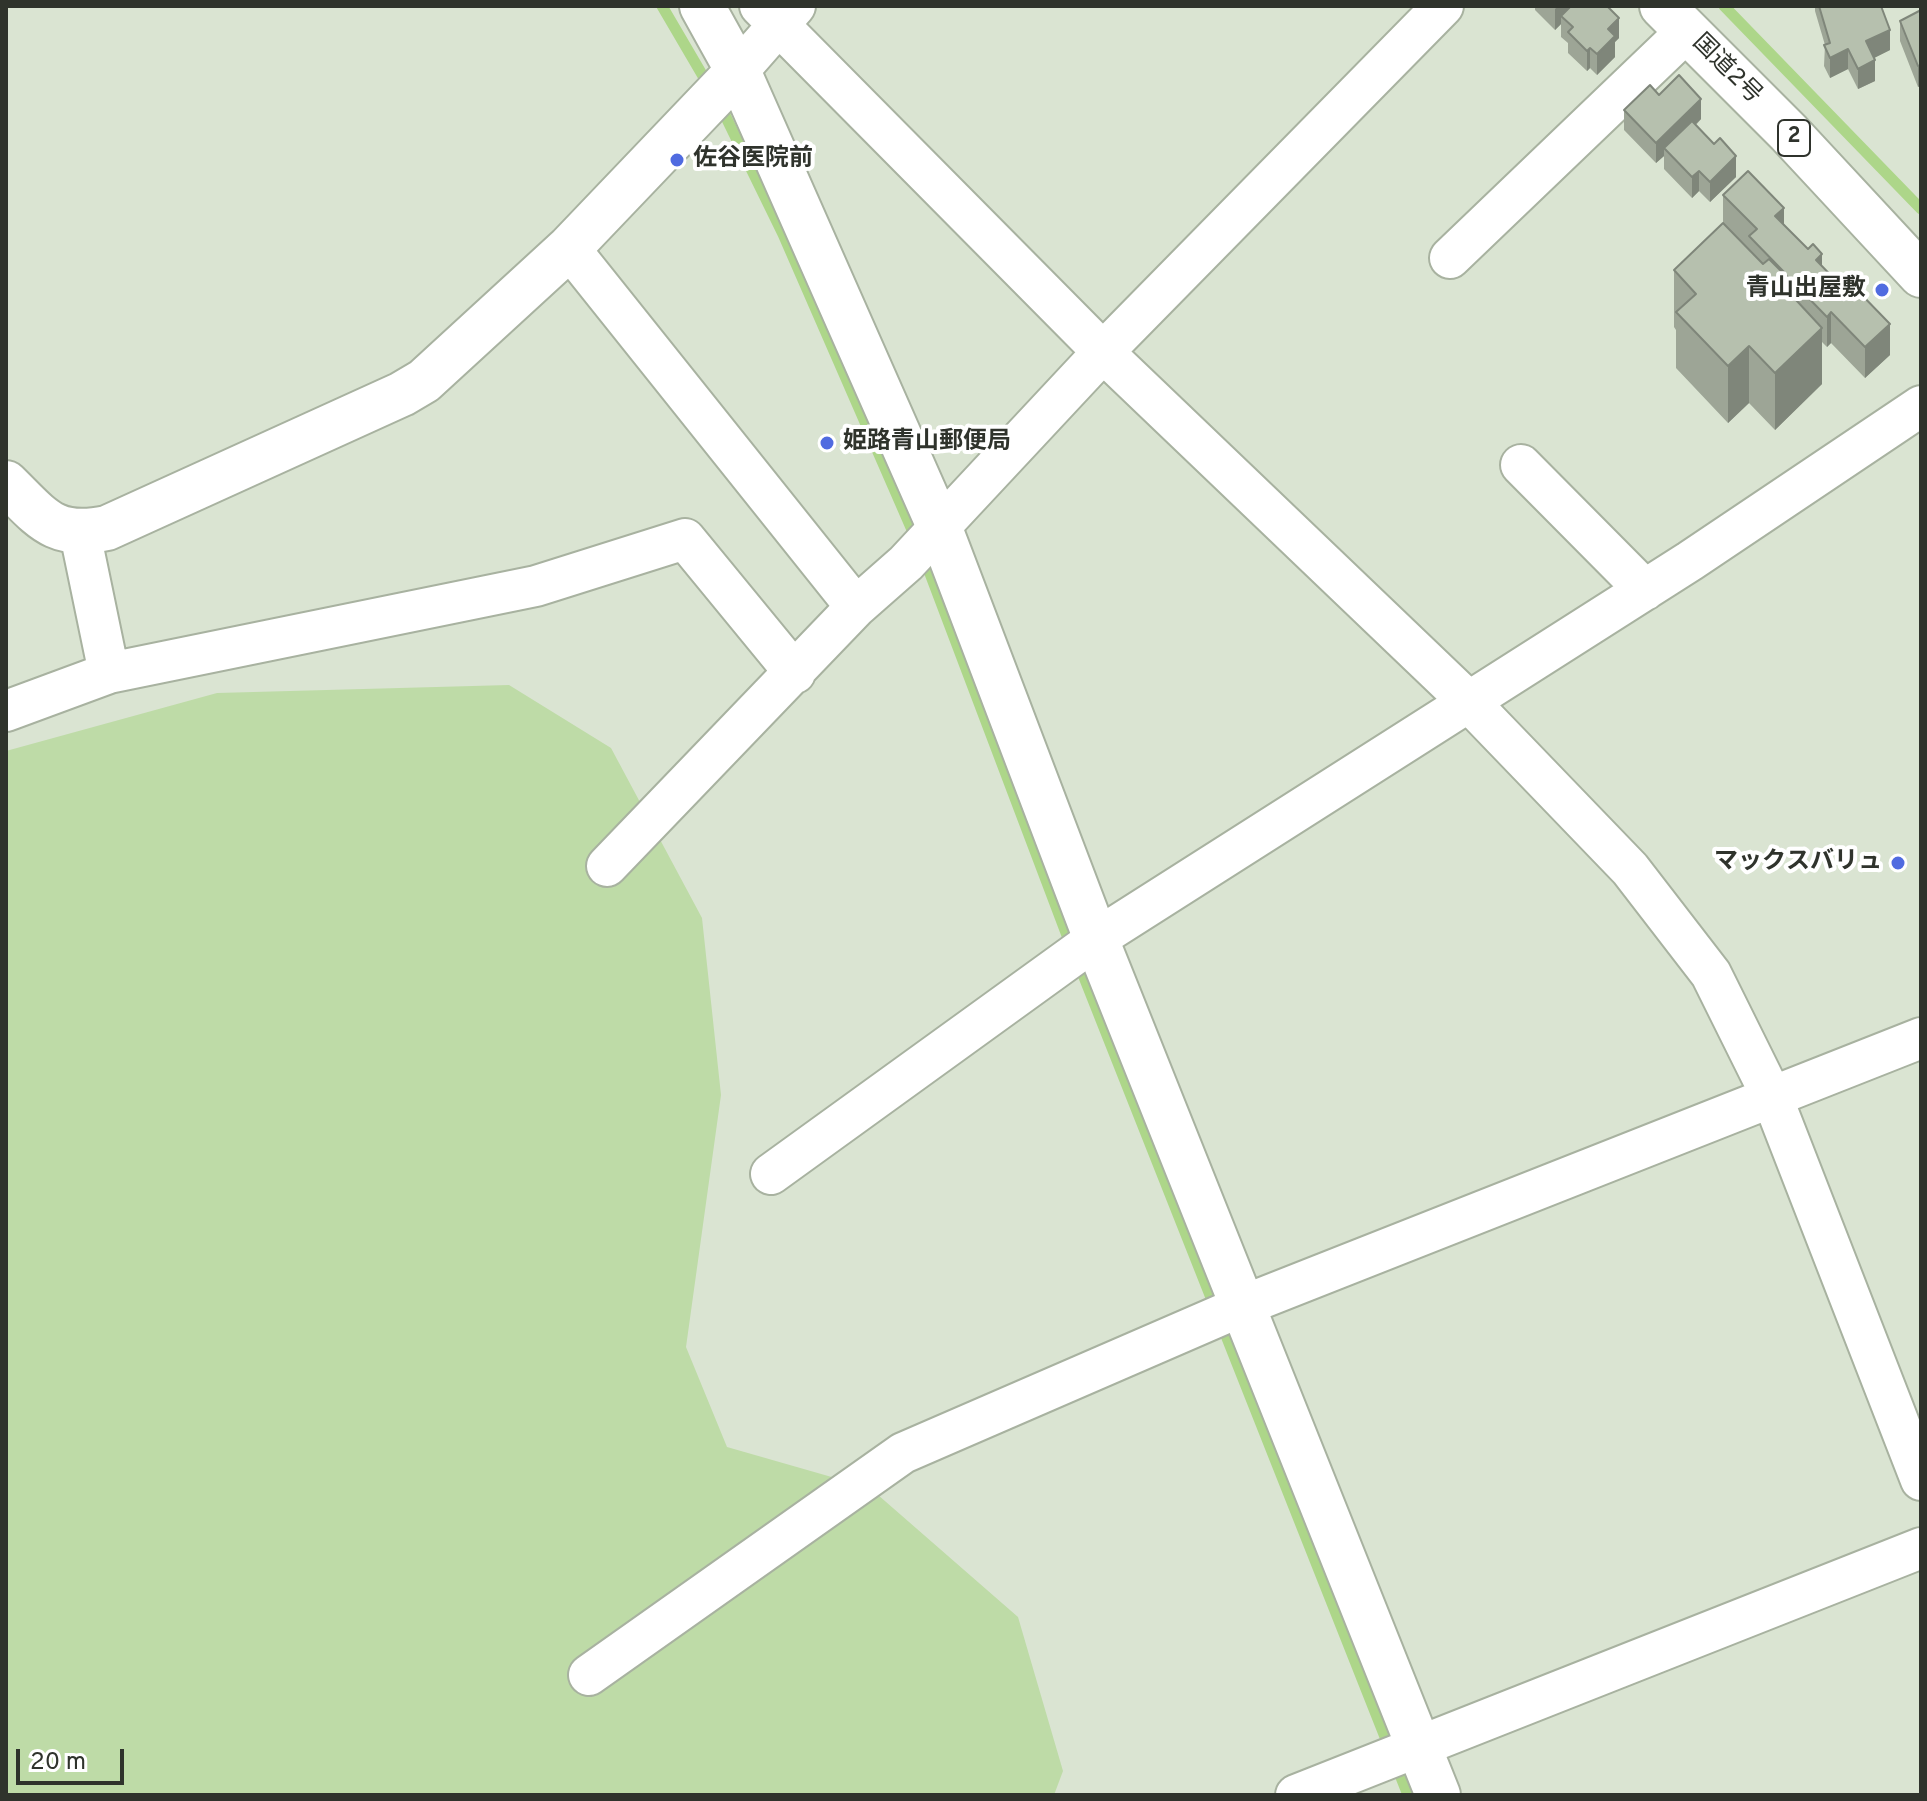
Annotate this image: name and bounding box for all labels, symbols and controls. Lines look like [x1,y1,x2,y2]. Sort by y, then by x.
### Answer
street label: 国道2号 [1685,29,1767,111]
road number: 2 [1778,120,1810,156]
place label: 佐谷医院前 [693,146,813,174]
marker: 佐谷医院前 [668,151,686,169]
place label: 青山出屋敷 [1746,276,1866,304]
marker: 青山出屋敷 [1873,281,1891,299]
place label: 姫路青山郵便局 [843,429,1011,457]
marker: 姫路青山郵便局 [818,434,836,452]
place label: マックスバリュ [1714,849,1882,877]
marker: マックスバリュ [1889,854,1907,872]
scale bar [20,1733,128,1783]
text: 20 m [30,1748,86,1778]

